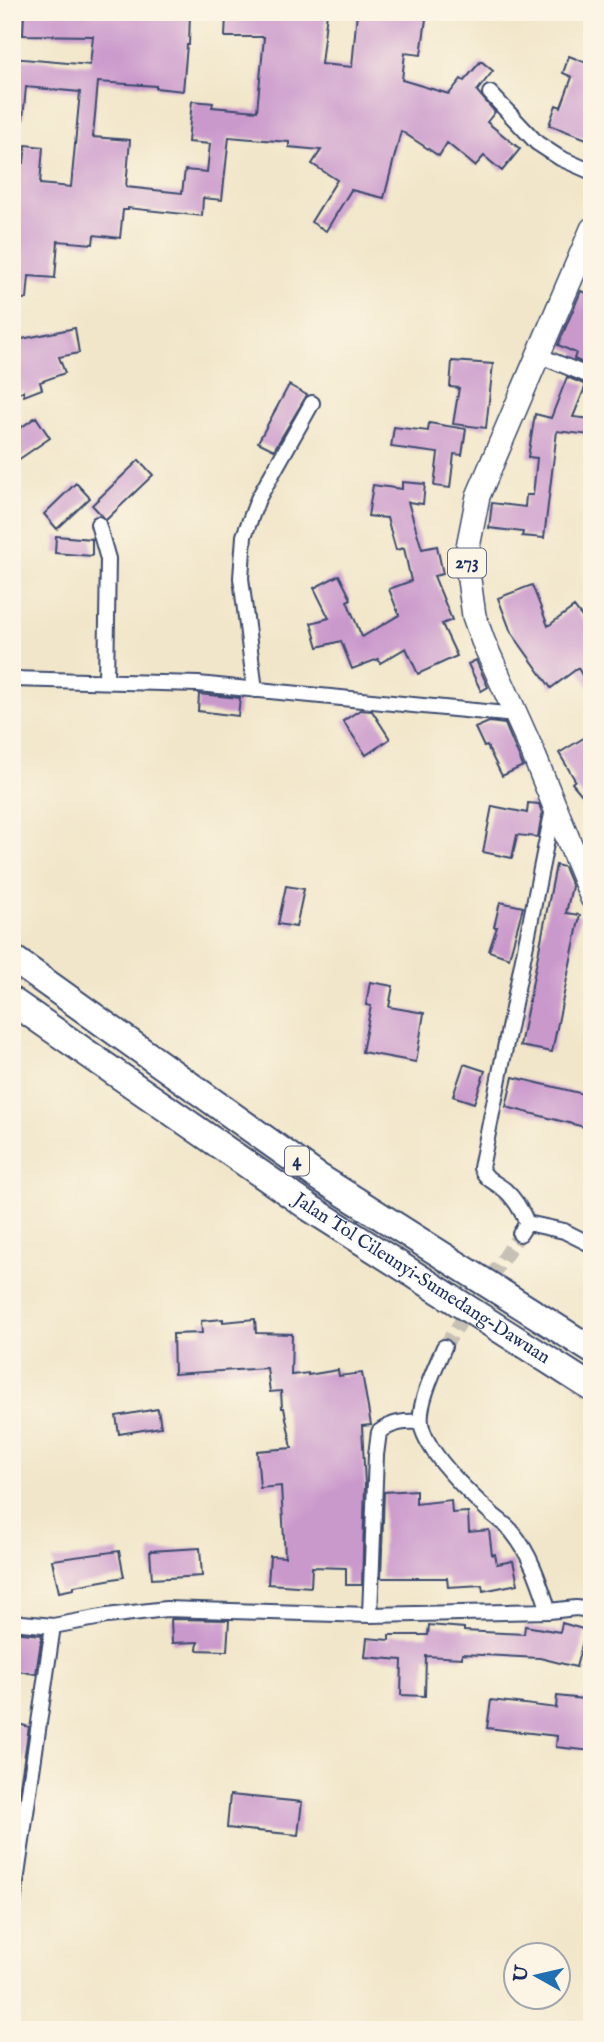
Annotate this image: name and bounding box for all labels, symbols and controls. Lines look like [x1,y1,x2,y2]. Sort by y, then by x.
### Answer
road number: 273 [448,548,486,578]
road number: 4 [285,1146,309,1176]
street label: Jalan Tol Cileunyi–Sumedang–Dawuan [287,1187,554,1370]
north arrow [503,1940,572,2010]
text: U [509,1963,535,1985]

